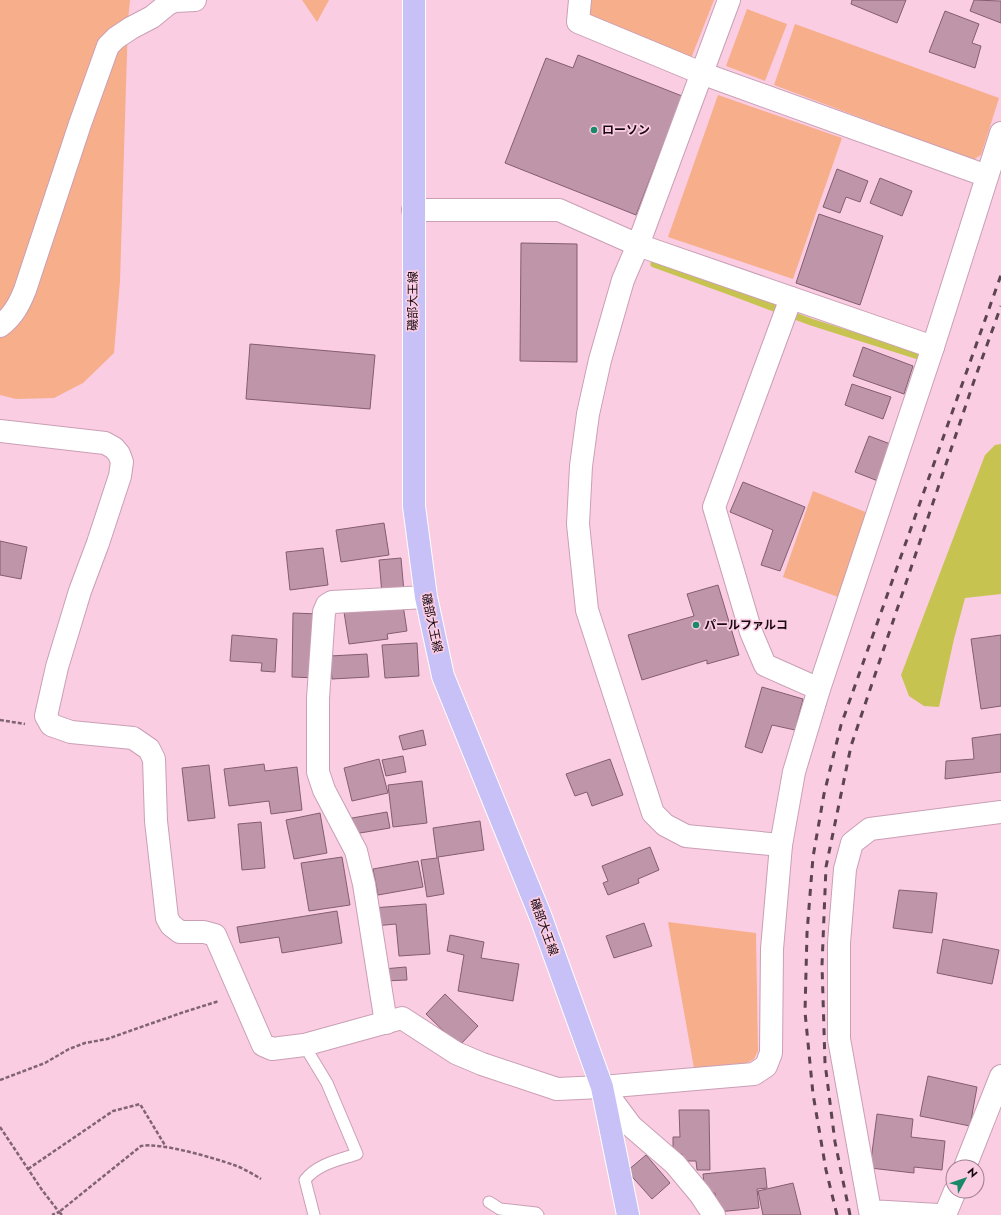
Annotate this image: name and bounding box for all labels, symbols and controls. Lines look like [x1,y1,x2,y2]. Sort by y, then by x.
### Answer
place label: ローソン [602,121,650,139]
marker: ローソン [589,125,599,135]
street label: 磯部大王線 [404,271,422,331]
street label: 磯部大王線 [417,592,447,654]
place label: パールファルコ [704,616,788,634]
marker: パールファルコ [691,620,701,630]
street label: 磯部大王線 [525,896,563,958]
north arrow [945,1159,985,1199]
text: N [964,1164,982,1181]

